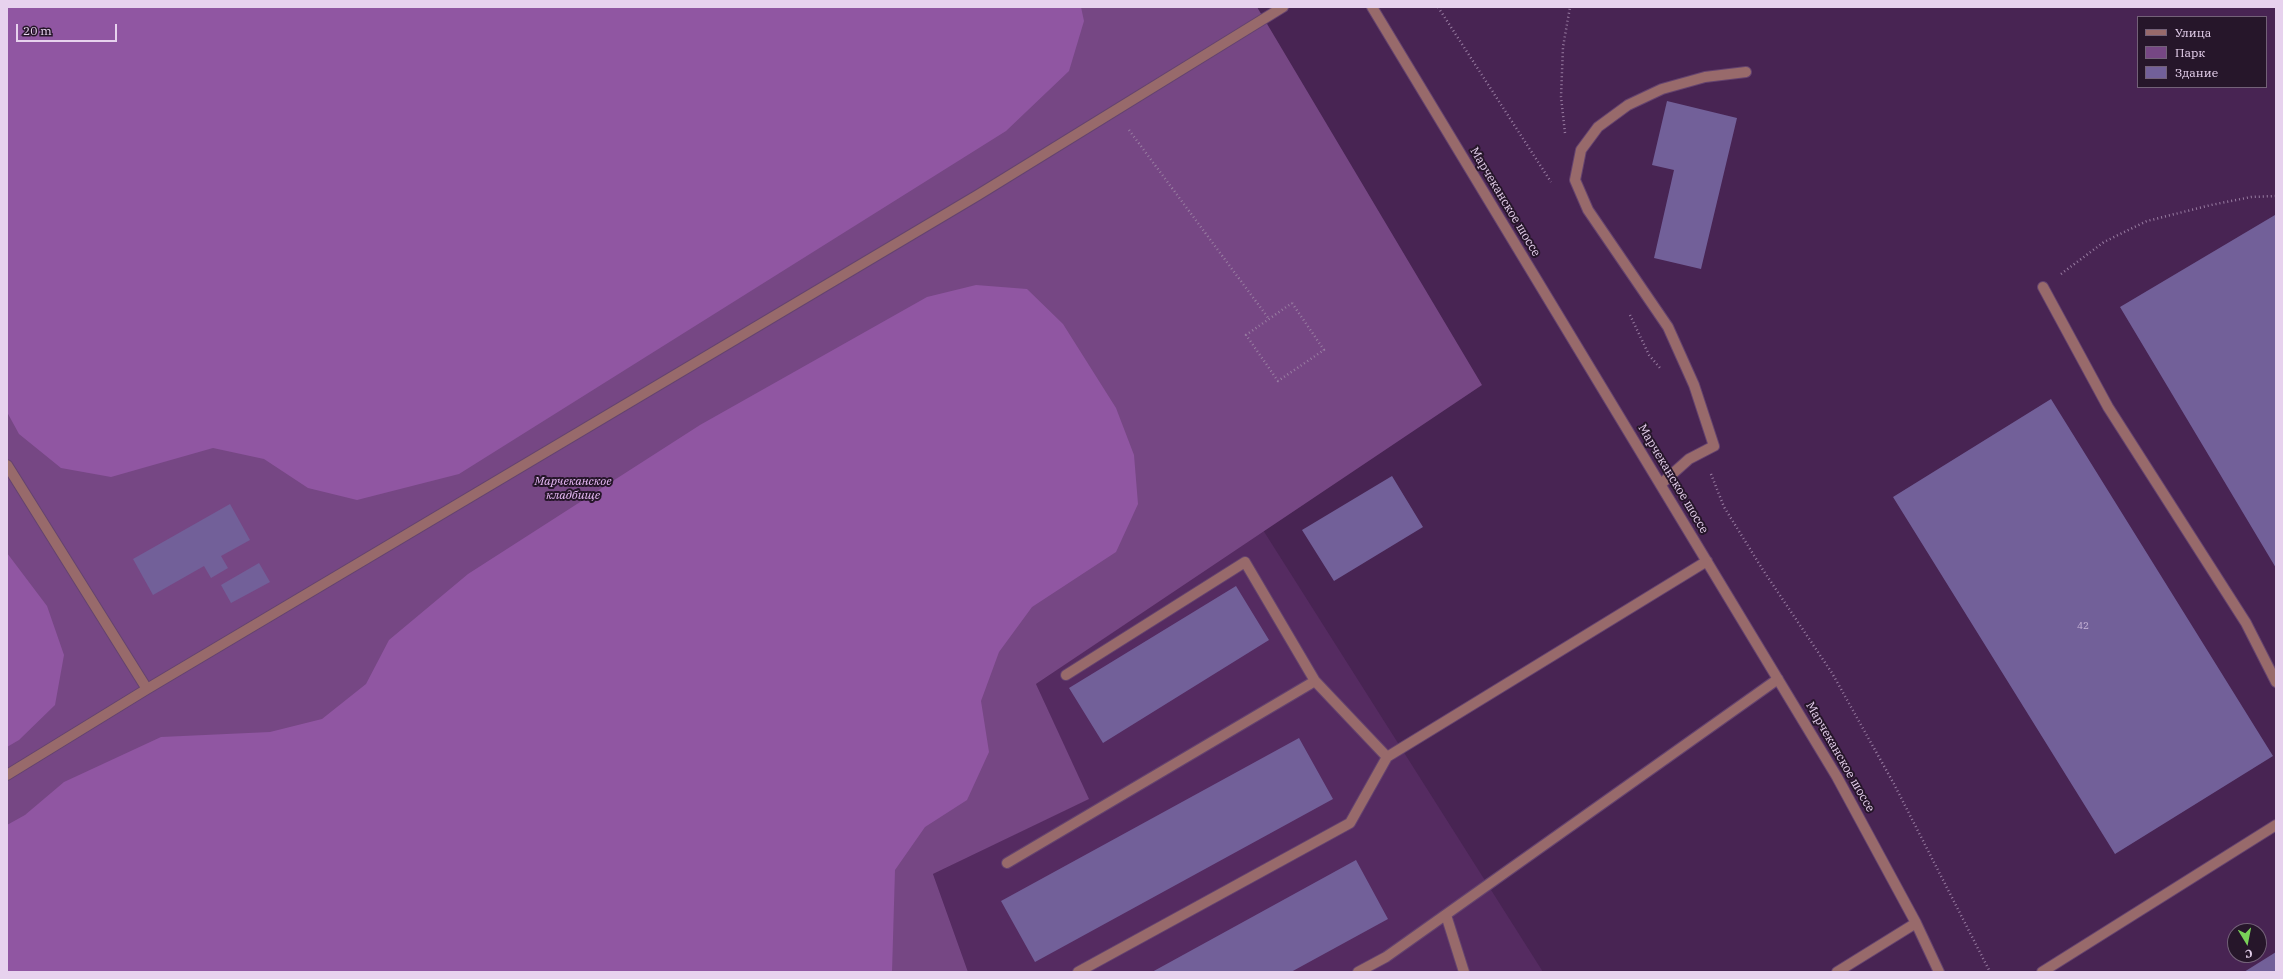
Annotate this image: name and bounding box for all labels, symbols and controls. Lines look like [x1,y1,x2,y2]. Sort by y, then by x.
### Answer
scale bar [18,16,119,42]
legend [2137,16,2267,88]
text: 20 m [23,23,52,38]
text: Улица [2175,25,2211,40]
text: Парк [2175,45,2205,60]
text: Здание [2175,65,2218,80]
street label: Марчеканское шоссе [1467,145,1543,259]
street label: Марчеканское шоссе [1635,422,1711,536]
park label: Марчеканское кладбище [534,475,612,503]
house number: 42 [2077,620,2089,632]
street label: Марчеканское шоссе [1803,699,1877,815]
north arrow [2227,923,2267,963]
text: С [2244,946,2254,961]

